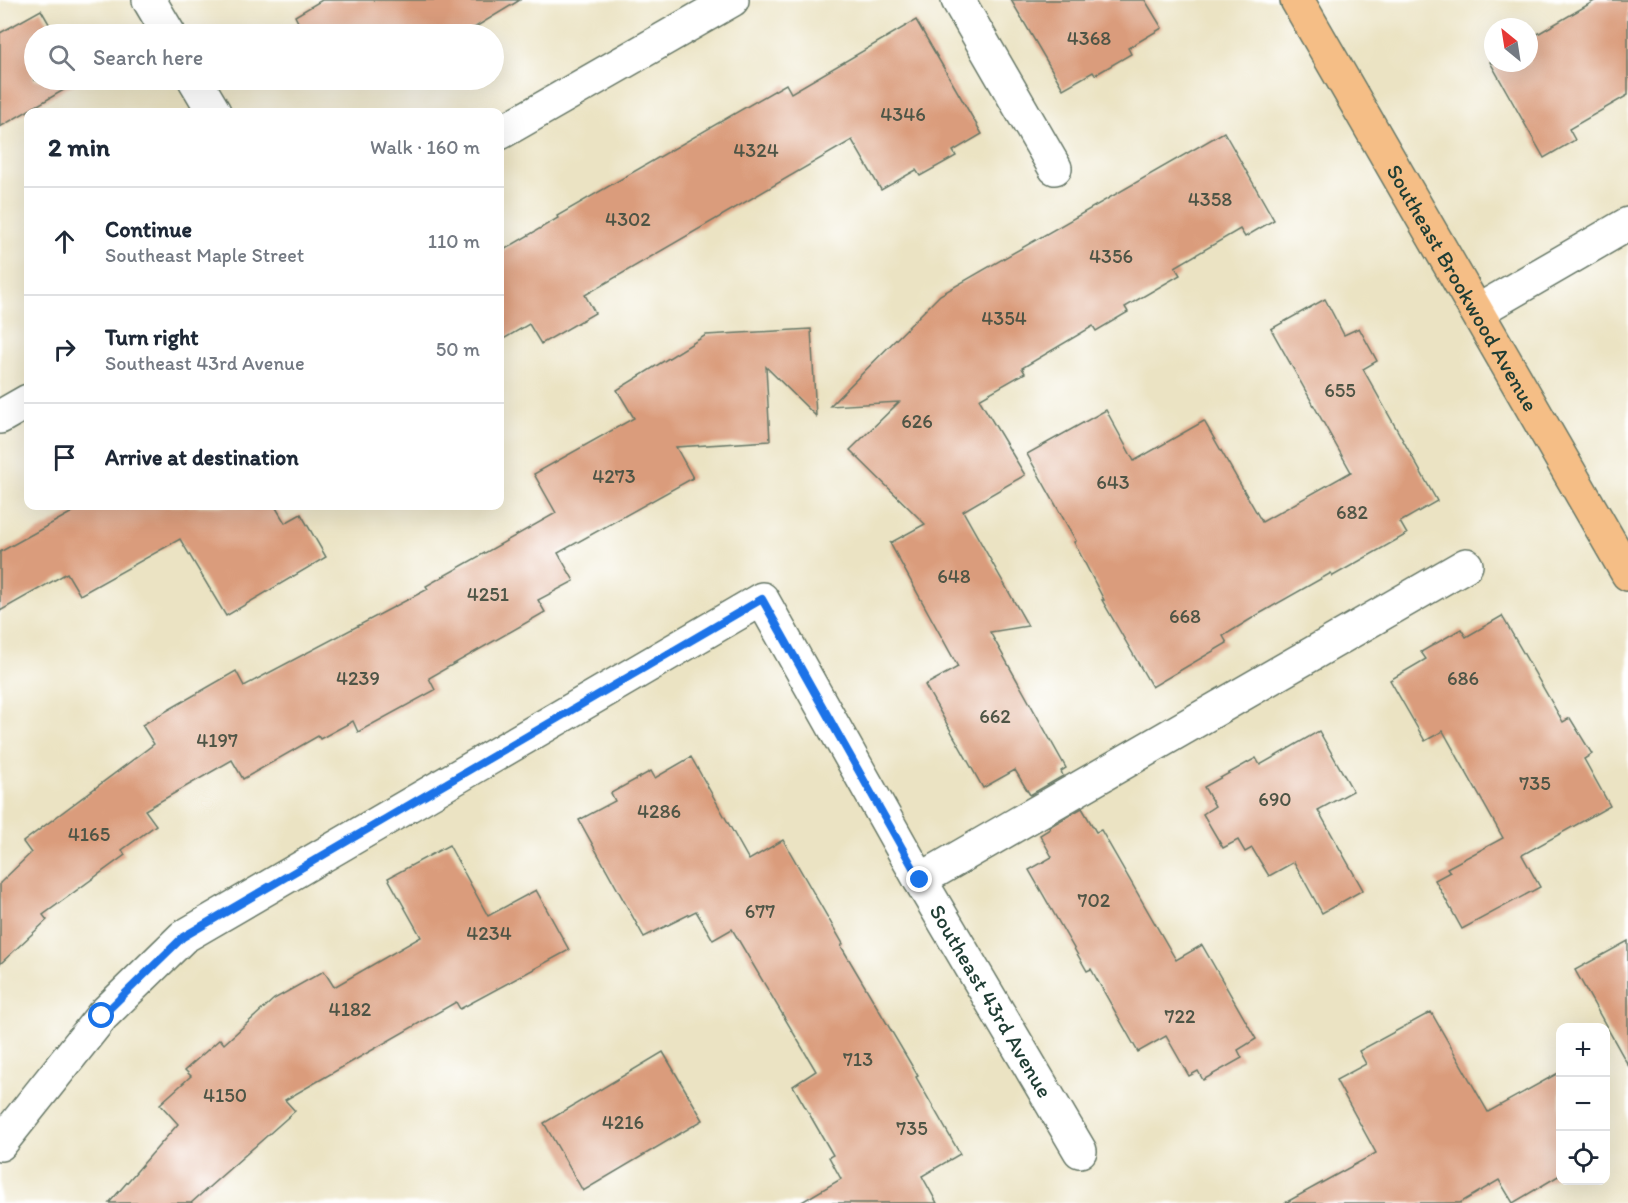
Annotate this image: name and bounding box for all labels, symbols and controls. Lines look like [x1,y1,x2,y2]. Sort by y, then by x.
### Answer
north arrow [1484,18,1538,72]
search box [24,24,504,90]
house number: 4368 [1067,26,1111,50]
icon: search [45,41,78,74]
text: Search here [93,44,203,71]
house number: 4346 [880,102,926,126]
text: 2 min [48,131,110,163]
text: Walk · 160 m [370,135,480,159]
house number: 4324 [733,138,779,162]
street label: Southeast Brookwood Avenue [1381,159,1544,416]
house number: 4358 [1188,187,1232,211]
house number: 4302 [605,207,651,231]
text: Continue [105,216,192,243]
icon: ahead [48,225,81,258]
text: 110 m [428,229,480,253]
text: Southeast Maple Street [105,243,304,267]
house number: 4356 [1089,244,1133,268]
house number: 4354 [981,306,1027,330]
text: Turn right [105,324,199,351]
icon: right [48,333,81,366]
text: 50 m [436,337,480,361]
text: Southeast 43rd Avenue [105,351,305,375]
house number: 655 [1324,378,1356,402]
house number: 626 [901,409,933,433]
icon: arrive [48,441,81,474]
text: Arrive at destination [105,444,299,471]
house number: 4273 [592,464,636,488]
house number: 643 [1096,470,1130,494]
house number: 682 [1336,500,1369,524]
house number: 648 [937,564,971,588]
house number: 4251 [467,582,509,606]
house number: 668 [1169,604,1201,628]
house number: 4239 [336,666,380,690]
house number: 686 [1447,666,1479,690]
house number: 662 [979,704,1011,728]
house number: 4197 [196,728,238,752]
house number: 735 [1519,771,1551,795]
house number: 690 [1258,787,1292,811]
house number: 4286 [637,799,681,823]
house number: 4165 [68,822,110,846]
route end [906,866,932,892]
house number: 702 [1078,888,1111,912]
house number: 677 [745,899,775,923]
street label: Southeast 43rd Avenue [923,900,1058,1103]
house number: 4234 [466,921,512,945]
house number: 4182 [329,997,372,1021]
route start [88,1002,114,1028]
house number: 722 [1165,1004,1196,1028]
map controls [1556,1023,1610,1185]
button: + [1556,1023,1610,1077]
house number: 713 [843,1047,873,1071]
button: − [1556,1077,1610,1131]
house number: 4150 [203,1083,247,1107]
house number: 4216 [602,1110,644,1134]
house number: 735 [896,1116,928,1140]
button: locate [1556,1131,1610,1185]

